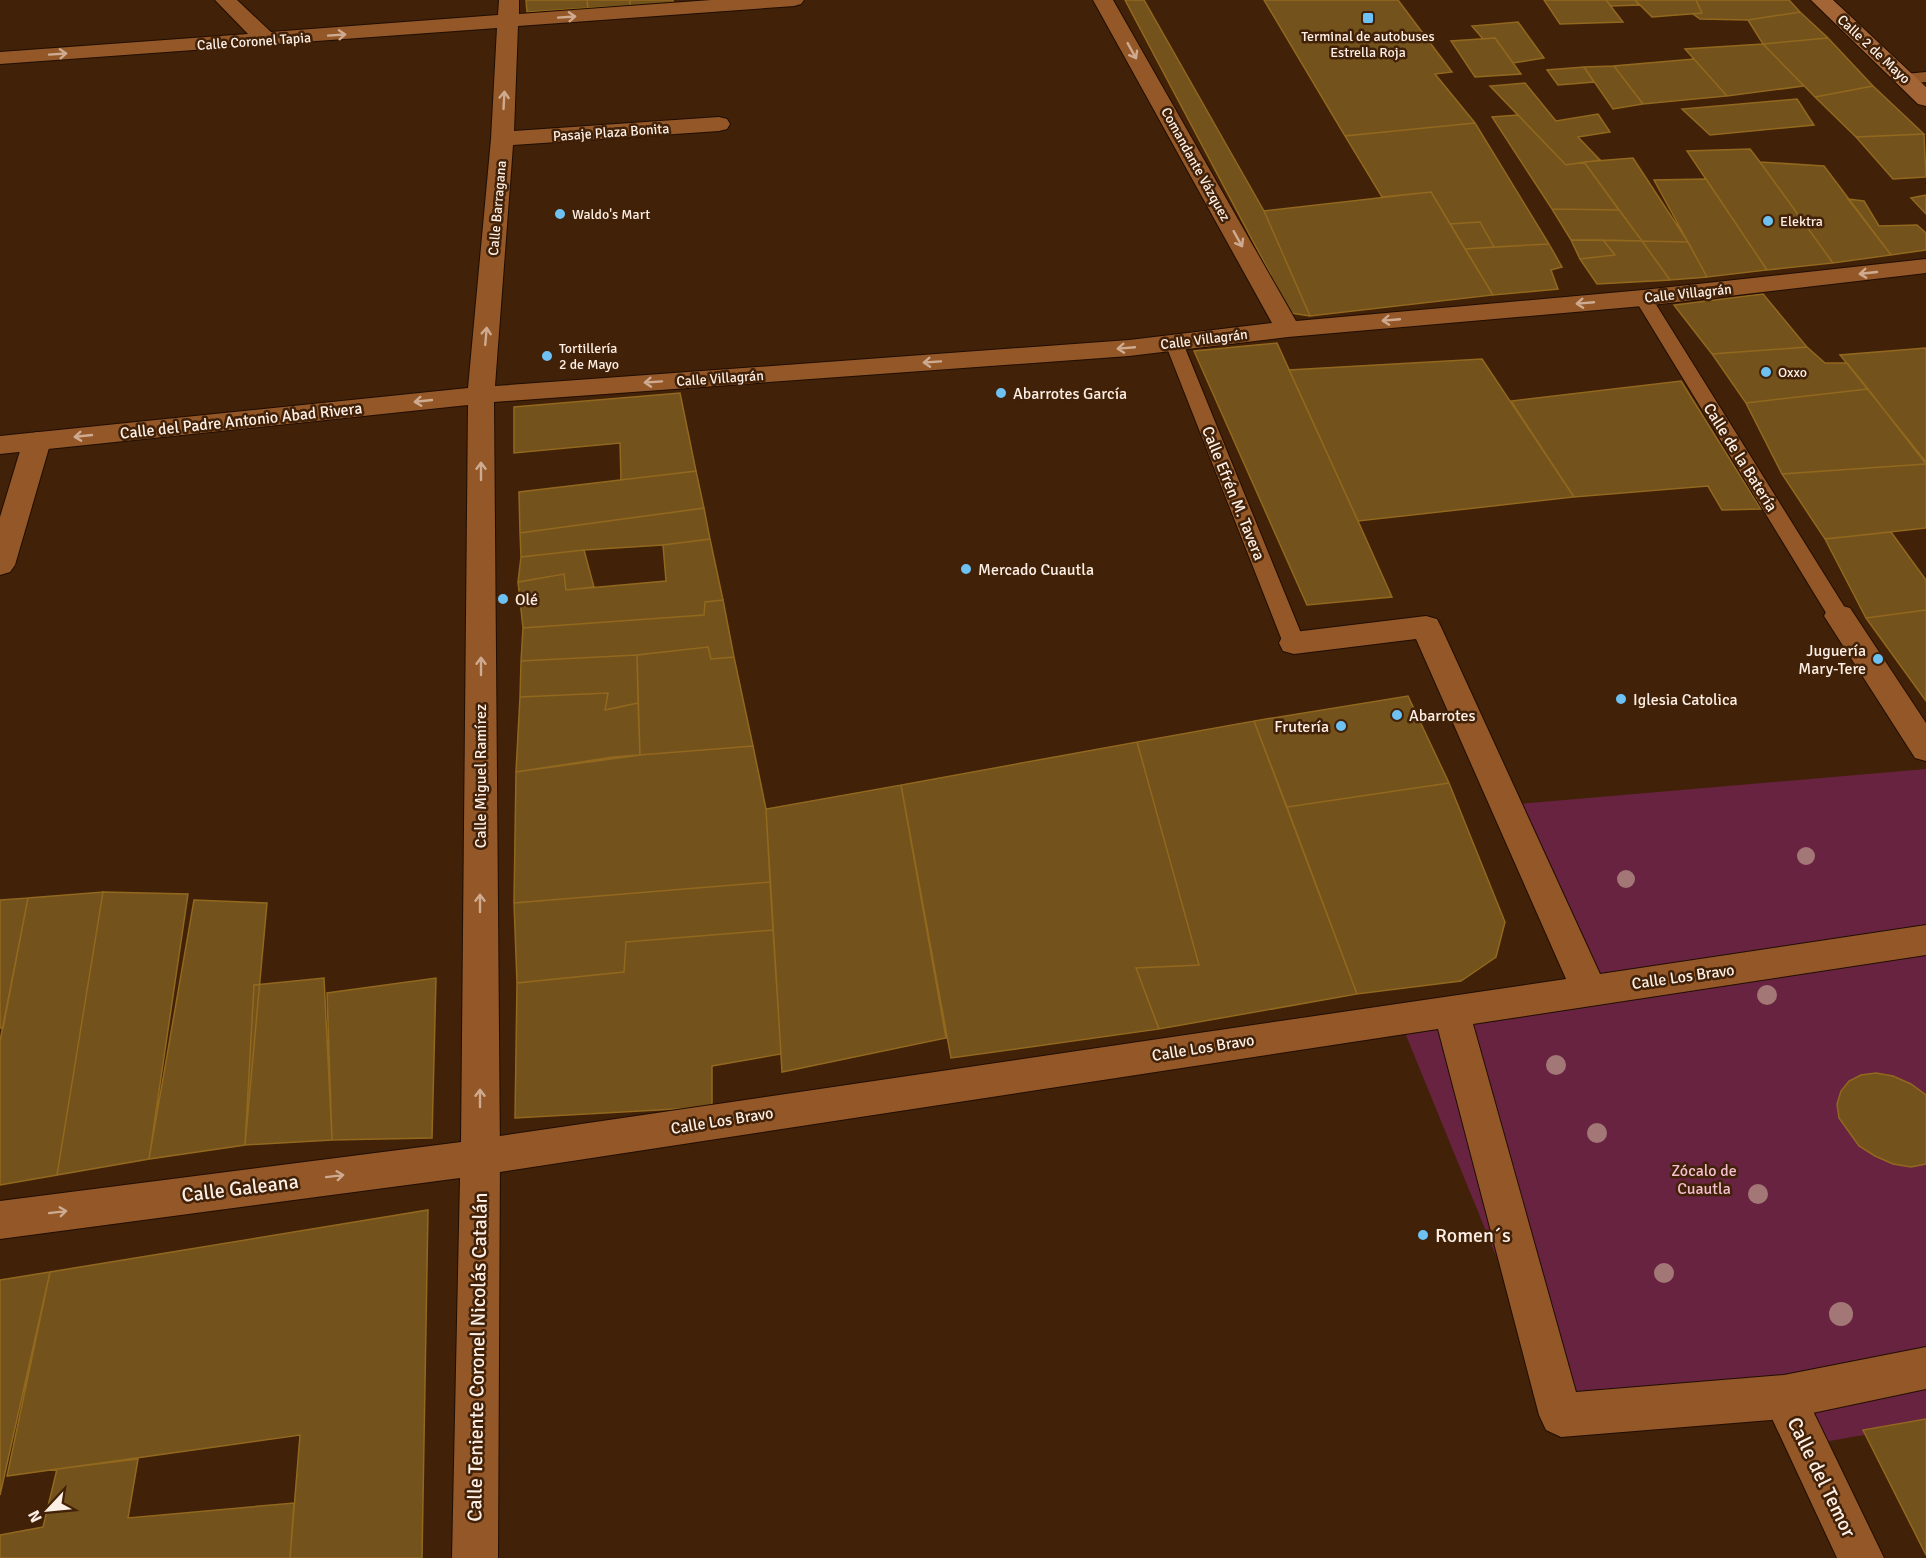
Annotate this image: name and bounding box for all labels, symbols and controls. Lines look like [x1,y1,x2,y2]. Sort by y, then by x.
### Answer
one-way arrow [556,11,576,22]
marker: Terminal de autobuses Estrella Roja [1361,11,1375,25]
street label: Calle 2 de Mayo [1834,11,1914,87]
place label: Terminal de autobuses Estrella Roja [1301,28,1435,61]
street label: Calle Coronel Tapia [196,29,312,54]
one-way arrow [326,29,346,40]
one-way arrow [1126,42,1138,59]
one-way arrow [48,48,68,59]
one-way arrow [499,91,510,111]
street label: Comandante Vázquez [1157,104,1234,224]
street label: Pasaje Plaza Bonita [552,120,670,145]
street label: Calle Barragana [485,160,510,256]
place label: Waldo's Mart [572,206,650,223]
marker: Waldo's Mart [553,207,567,221]
place label: Elektra [1780,213,1823,230]
marker: Elektra [1761,214,1775,228]
one-way arrow [1232,230,1244,247]
one-way arrow [1858,268,1878,279]
street label: Calle Villagrán [1644,280,1733,307]
one-way arrow [1575,298,1595,309]
one-way arrow [1381,315,1401,326]
street label: Calle Villagrán [1160,326,1249,353]
one-way arrow [481,327,492,347]
place label: Tortillería 2 de Mayo [559,340,619,373]
one-way arrow [1117,343,1136,354]
marker: Tortillería 2 de Mayo [540,349,554,363]
one-way arrow [922,357,942,368]
place label: Oxxo [1778,364,1807,381]
marker: Oxxo [1759,365,1773,379]
street label: Calle Villagrán [676,367,764,390]
one-way arrow [644,377,664,388]
place label: Abarrotes García [1013,384,1127,404]
marker: Abarrotes García [994,386,1008,400]
one-way arrow [414,396,434,407]
street label: Calle del Padre Antonio Abad Rivera [119,398,363,444]
street label: Calle de la Batería [1699,400,1782,516]
street label: Calle Efrén M. Tavera [1197,423,1269,563]
one-way arrow [73,431,93,442]
one-way arrow [475,462,487,482]
place label: Mercado Cuautla [978,560,1094,580]
marker: Mercado Cuautla [959,562,973,576]
place label: Olé [515,590,538,610]
marker: Olé [496,592,510,606]
place label: Juguería Mary-Tere [1798,641,1866,679]
marker: Juguería Mary-Tere [1871,652,1885,666]
one-way arrow [475,657,487,677]
place label: Iglesia Catolica [1633,690,1738,710]
marker: Iglesia Catolica [1614,692,1628,706]
street label: Calle Miguel Ramírez [471,704,491,848]
place label: Abarrotes [1409,706,1475,726]
marker: Abarrotes [1390,708,1404,722]
place label: Frutería [1274,717,1329,737]
marker: Frutería [1334,719,1348,733]
one-way arrow [474,894,486,914]
street label: Calle Los Bravo [1631,960,1736,994]
street label: Calle Los Bravo [1150,1030,1256,1066]
one-way arrow [474,1089,486,1109]
street label: Calle Los Bravo [669,1103,775,1139]
park label: Zócalo de Cuautla [1671,1161,1737,1199]
street label: Calle Galeana [180,1169,300,1208]
one-way arrow [324,1170,344,1181]
street label: Calle Teniente Coronel Nicolás Catalán [462,1192,493,1522]
one-way arrow [48,1206,67,1217]
place label: Romen´s [1435,1223,1511,1248]
marker: Romen´s [1416,1228,1430,1242]
street label: Calle del Temor [1782,1413,1862,1542]
north arrow [18,1480,78,1540]
text: N [24,1507,47,1526]

